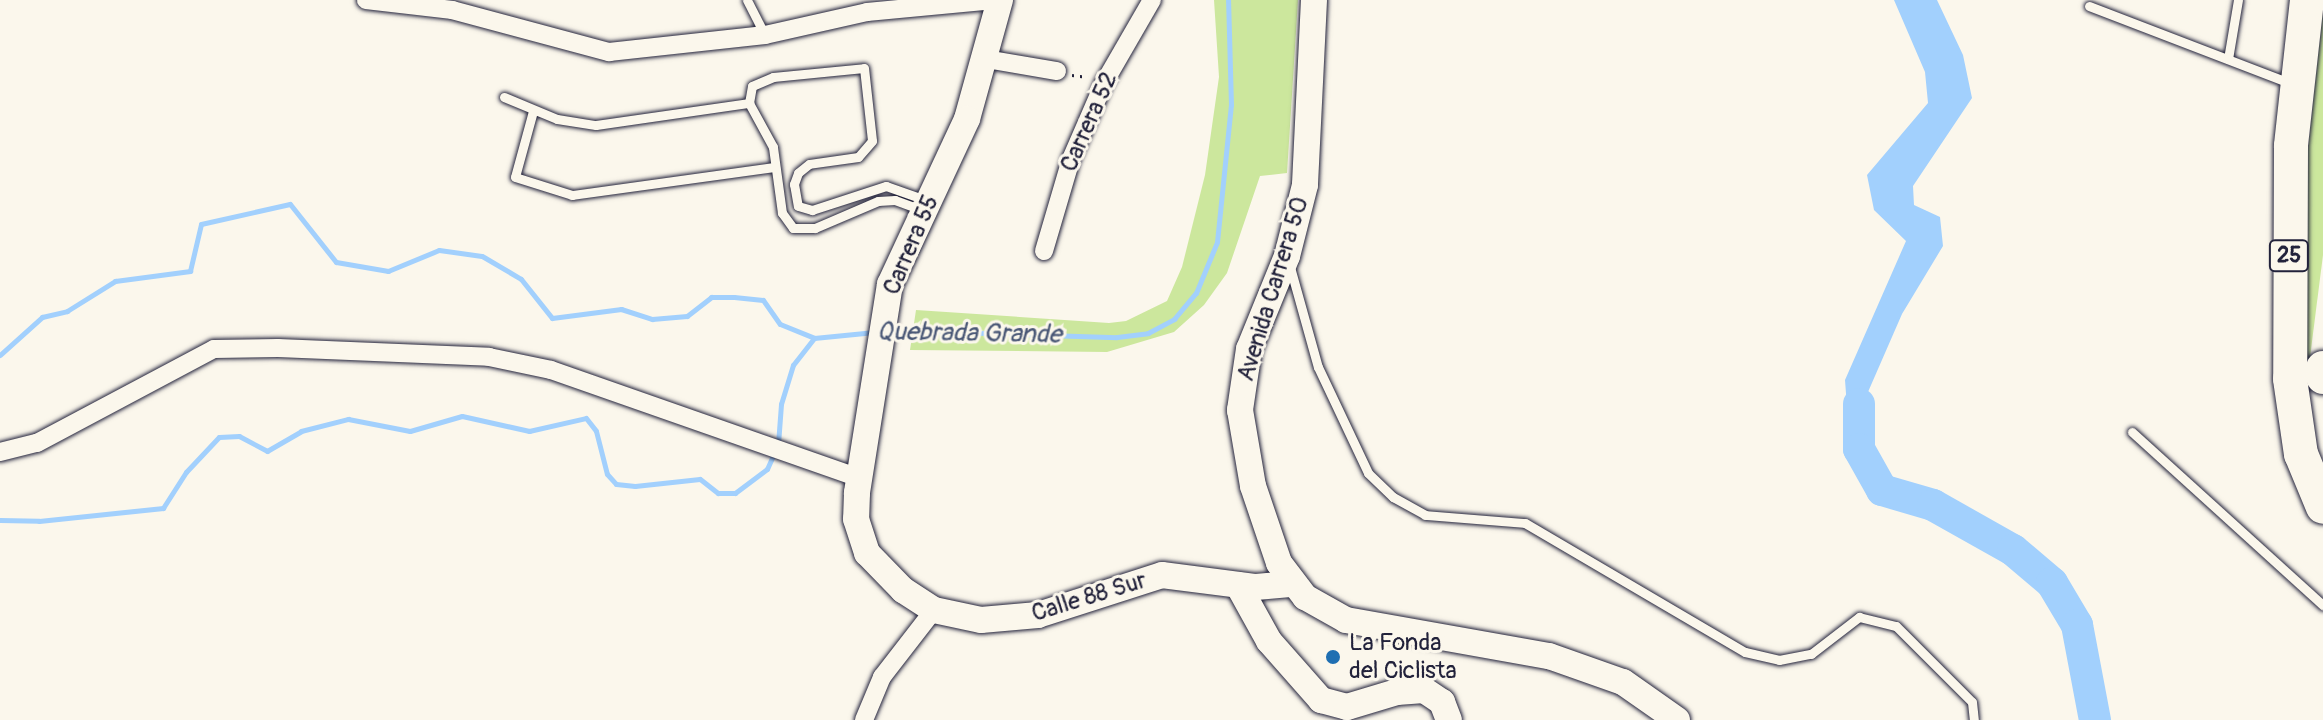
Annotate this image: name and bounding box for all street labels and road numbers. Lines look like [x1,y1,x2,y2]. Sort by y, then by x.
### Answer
street label: Carrera 52 [1054,68,1124,176]
street label: Carrera 55 [877,191,945,299]
street label: Avenida Carrera 50 [1231,193,1315,385]
road number: 25 [2267,238,2311,274]
street label: Calle 88 Sur [1028,566,1150,628]

